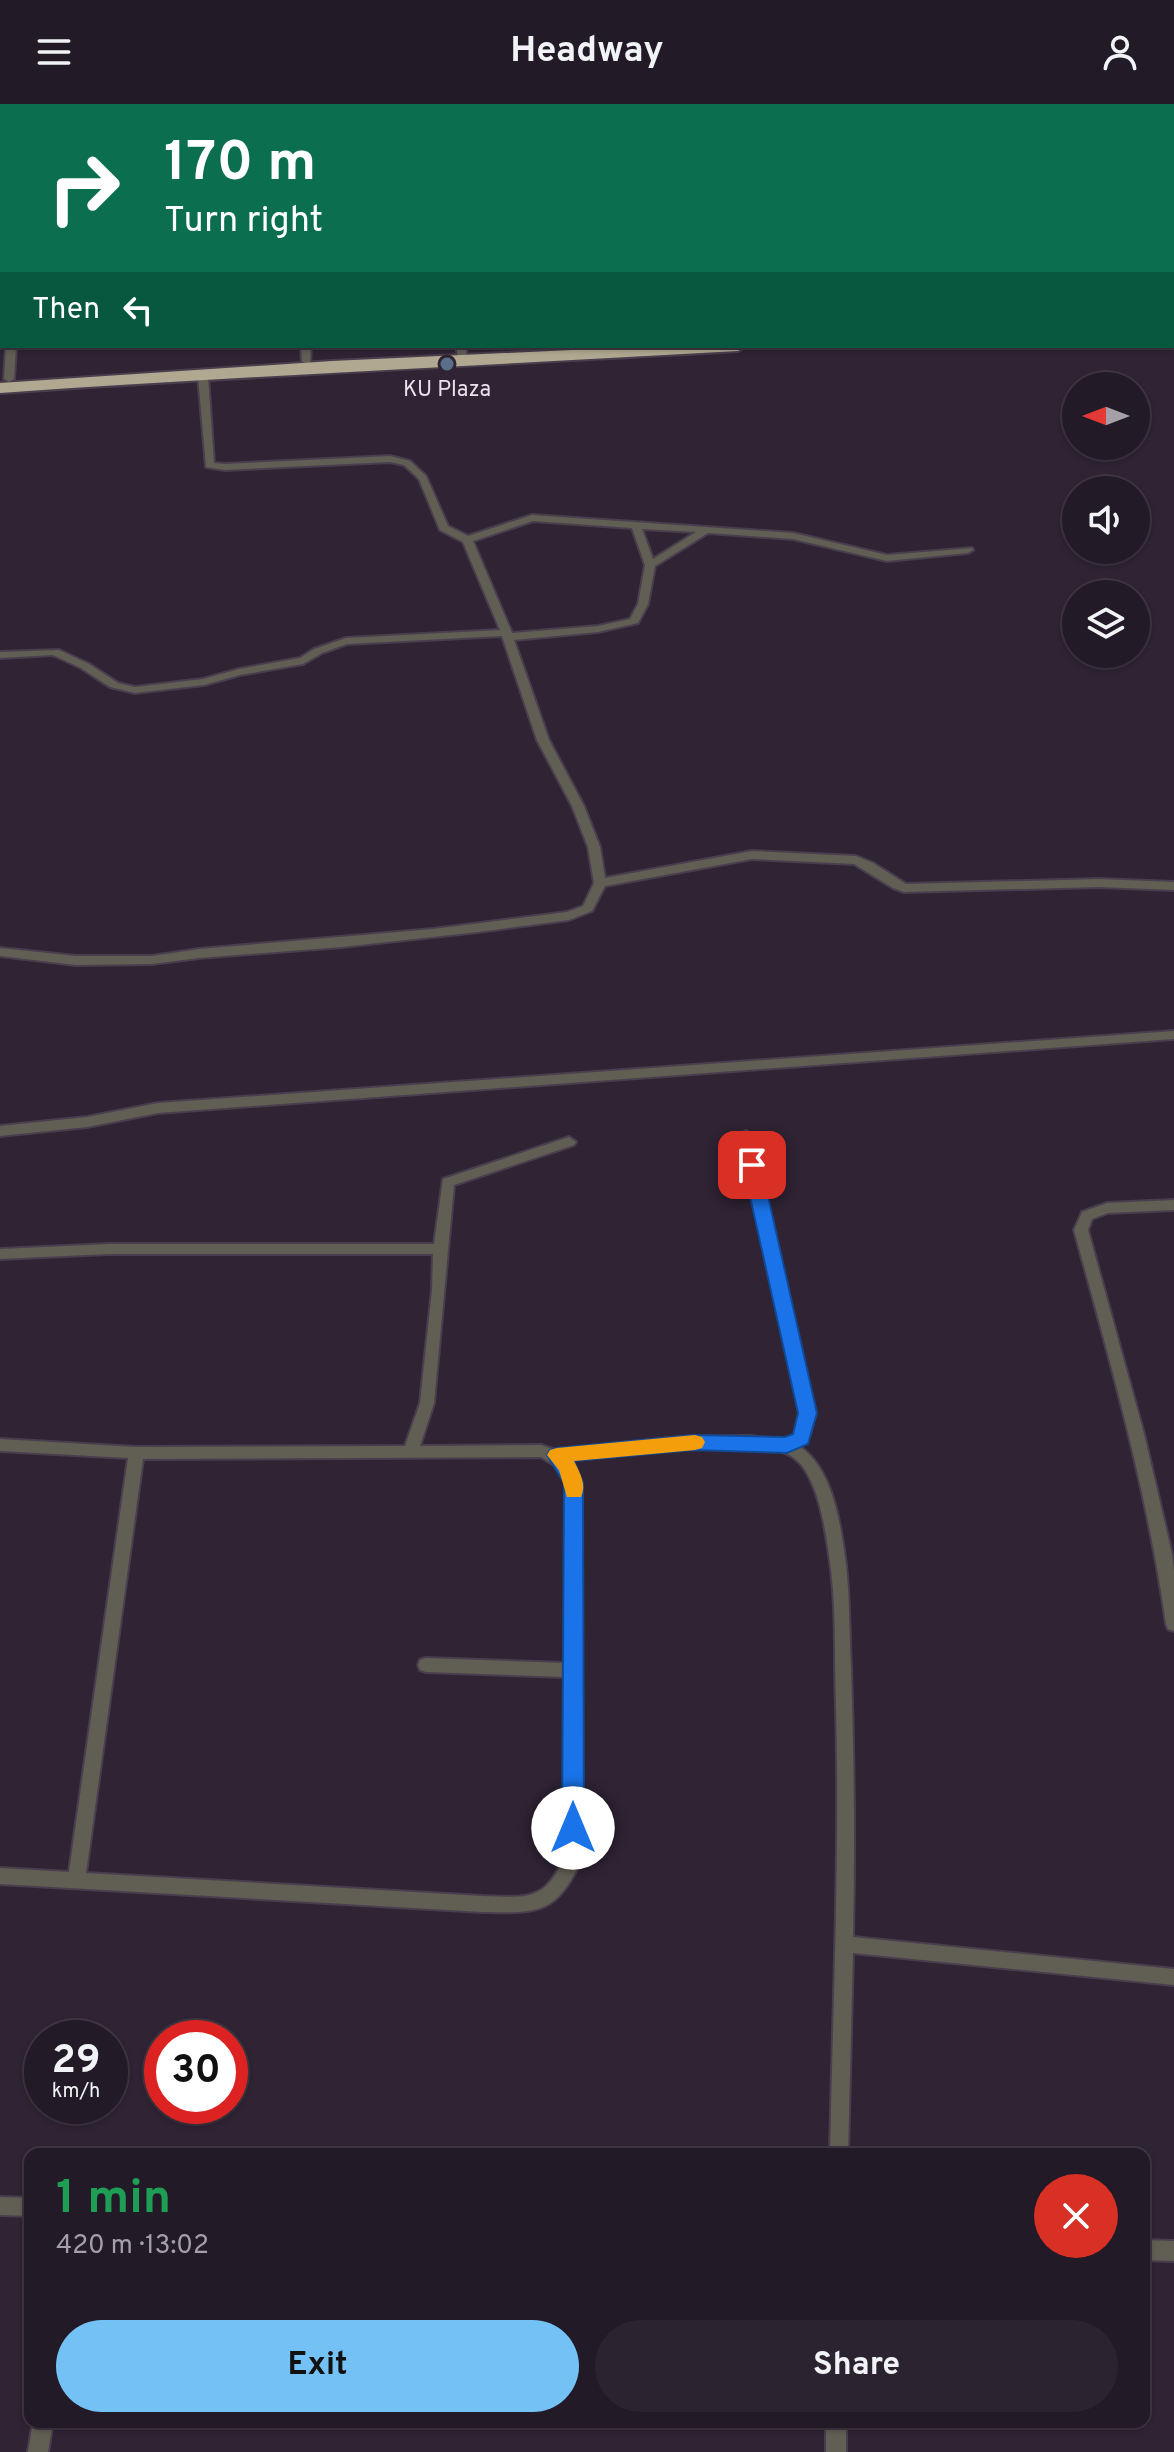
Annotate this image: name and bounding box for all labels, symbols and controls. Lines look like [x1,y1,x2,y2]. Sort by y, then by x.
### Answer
text: Headway [510,29,664,75]
icon: menu [32,30,76,74]
icon: person [1098,30,1142,74]
text: 170 m [164,130,316,200]
icon: right [32,136,136,240]
text: Turn right [164,199,323,245]
icon: left [116,288,160,332]
text: Then [32,292,100,329]
marker: KU Plaza [438,355,456,373]
north arrow [1062,372,1150,460]
map controls [1062,372,1150,668]
place label: KU Plaza [403,377,491,404]
button: sound [1062,476,1150,564]
button: layers [1062,580,1150,668]
pin [718,1131,786,1199]
icon: arrive [730,1143,774,1187]
position arrow [531,1786,615,1870]
speed limit sign: 30 [144,2020,248,2124]
text: 29 [51,2037,101,2087]
text: km/h [52,2079,100,2105]
text: 1 min [56,2170,171,2230]
button: close [1034,2174,1118,2258]
text: 420 m · 13:02 [56,2230,209,2263]
button: Exit [56,2320,579,2412]
button: Share [595,2320,1118,2412]

